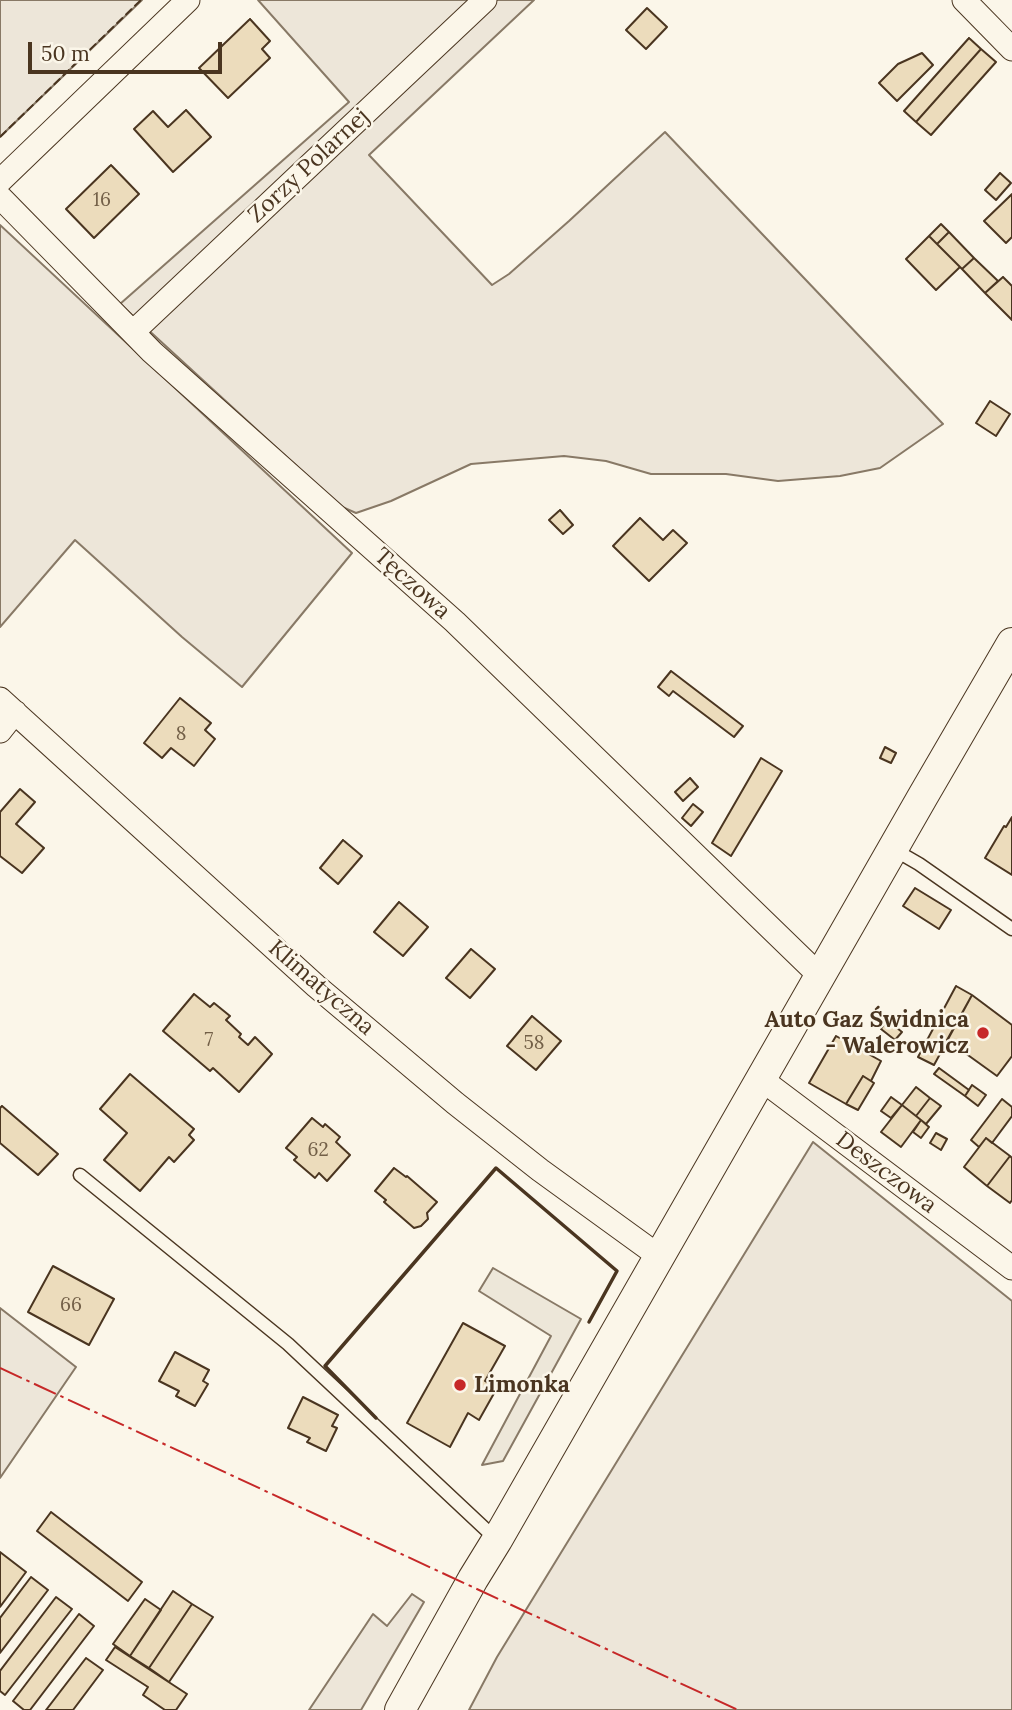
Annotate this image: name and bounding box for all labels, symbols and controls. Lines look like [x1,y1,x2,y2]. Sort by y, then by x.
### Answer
scale bar [32,28,226,72]
text: 50 m [41,40,90,67]
street label: Zorzy Polarnej [243,103,375,229]
house number: 16 [93,190,111,212]
street label: Tęczowa [368,543,456,625]
house number: 8 [176,724,186,746]
street label: Klimatyczna [262,935,380,1041]
place label: Auto Gaz Świdnica - Walerowicz [765,1006,969,1060]
marker: Auto Gaz Świdnica - Walerowicz [975,1025,991,1041]
house number: 7 [205,1030,213,1052]
house number: 58 [523,1033,545,1055]
street label: Deszczowa [830,1126,942,1220]
house number: 62 [307,1140,329,1162]
house number: 66 [60,1295,82,1317]
place label: Limonka [474,1371,570,1399]
marker: Limonka [452,1377,468,1393]

